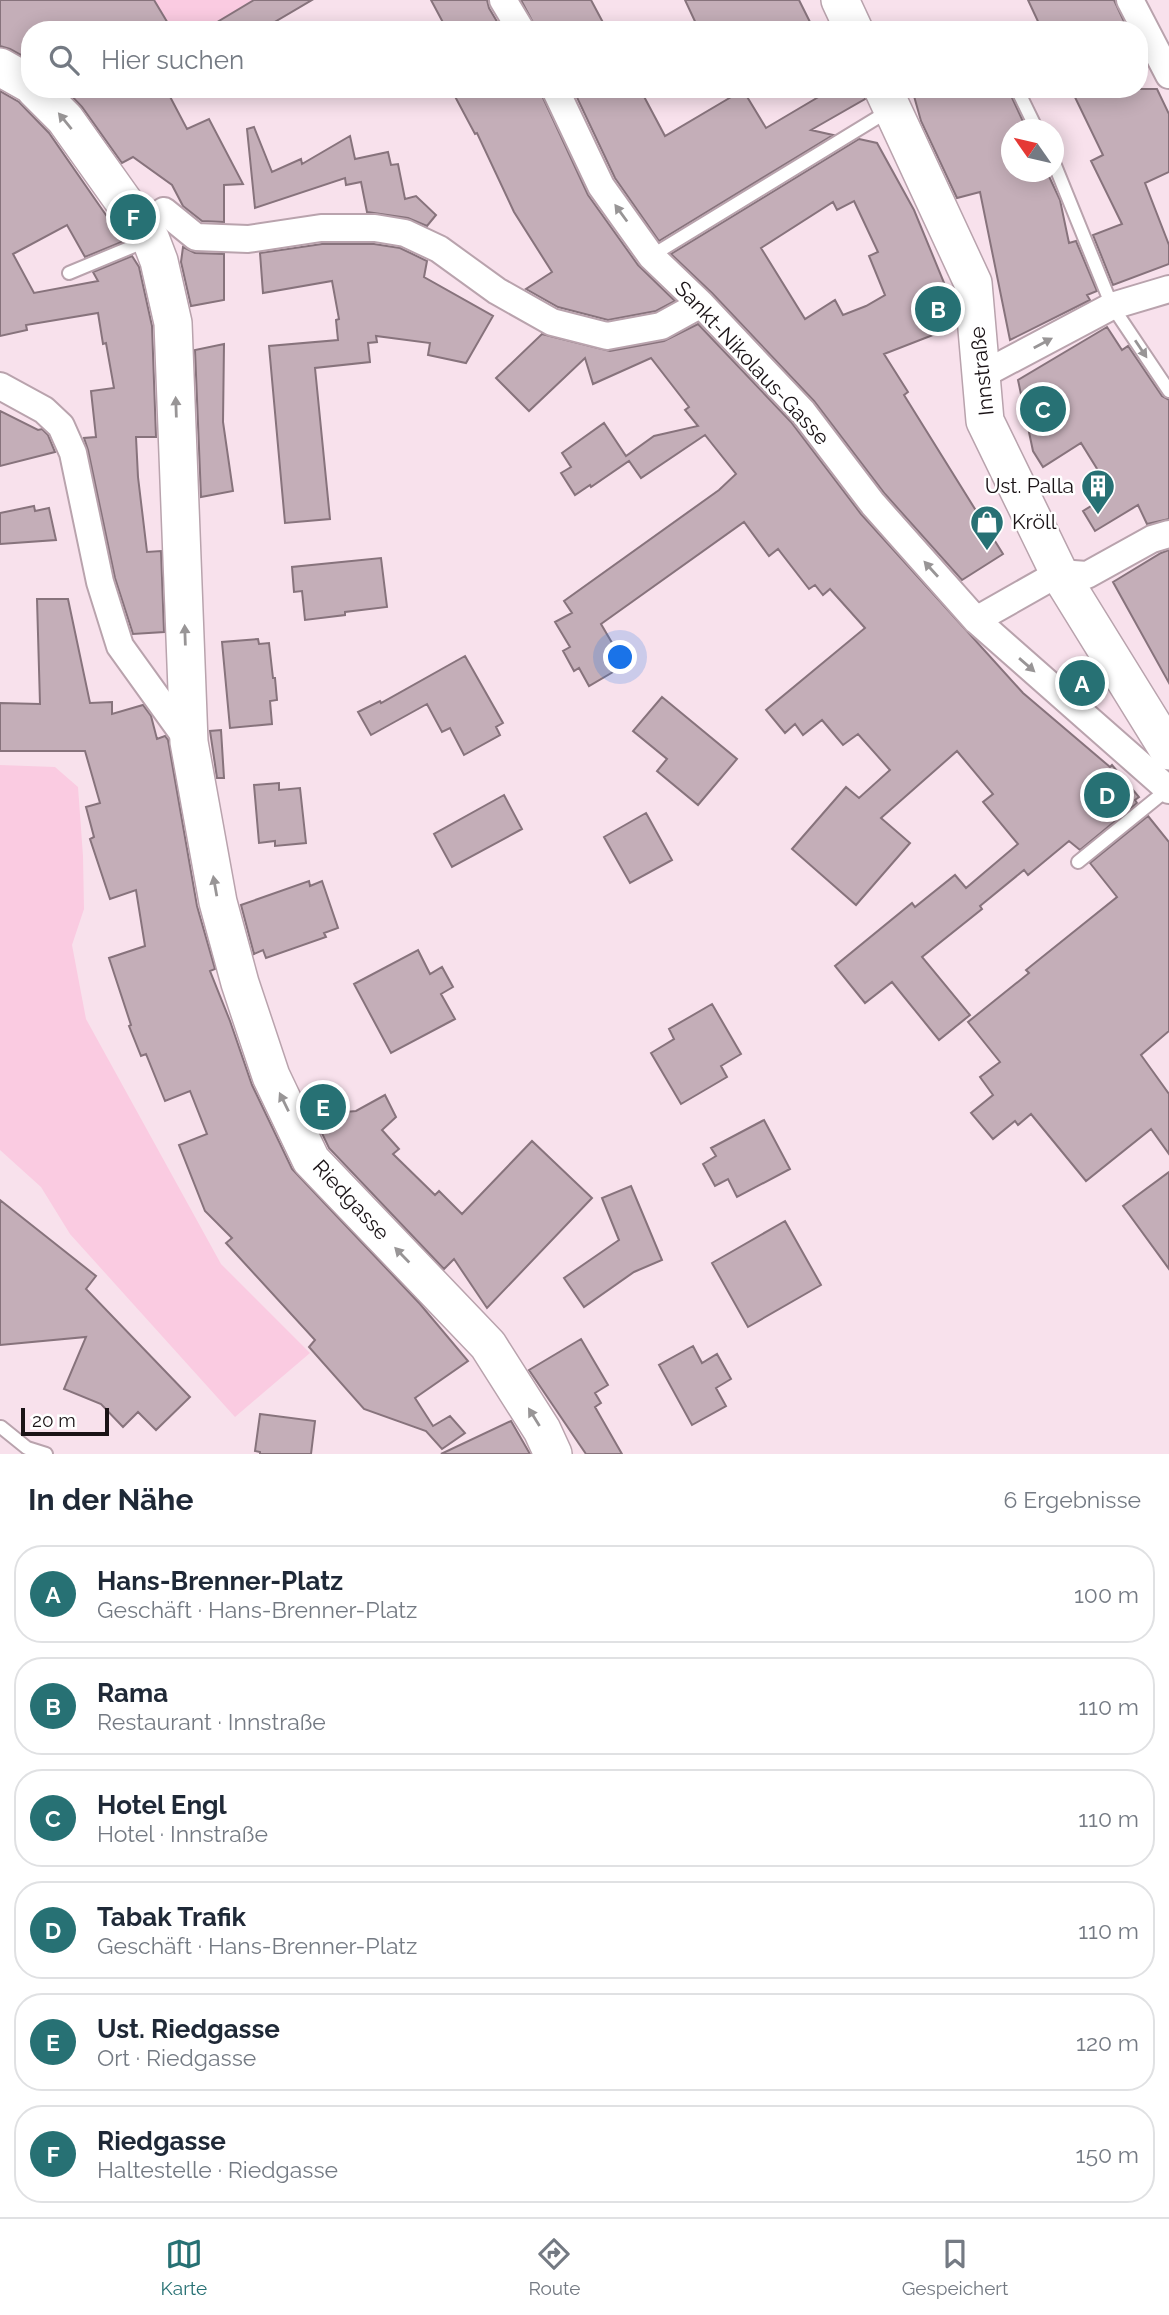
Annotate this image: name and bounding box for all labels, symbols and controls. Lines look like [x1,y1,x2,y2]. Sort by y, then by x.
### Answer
search box [21,21,1148,98]
icon: search [45,41,83,79]
text: Hier suchen [101,45,244,75]
one-way arrow [58,113,73,130]
north arrow [1001,119,1064,182]
pin: F [110,191,156,243]
one-way arrow [614,204,628,222]
street label: Sankt-Nikolaus-Gasse [670,276,835,450]
pin: B [915,283,961,335]
street label: Innstraße [964,325,999,417]
one-way arrow [1033,337,1052,349]
one-way arrow [1134,339,1147,359]
pin: C [1020,383,1066,435]
one-way arrow [171,396,182,418]
building icon: Ust. Palla [1079,467,1117,516]
place label: Ust. Palla [985,473,1074,498]
shop icon: Kröll [968,503,1006,552]
place label: Kröll [1012,509,1057,534]
one-way arrow [923,560,939,578]
one-way arrow [180,623,191,645]
your location [603,640,637,674]
one-way arrow [1018,657,1036,673]
pin: A [1059,657,1105,709]
pin: D [1084,769,1130,821]
one-way arrow [210,875,221,897]
pin: E [300,1081,346,1133]
one-way arrow [278,1092,289,1112]
street label: Riedgasse [308,1154,395,1245]
one-way arrow [395,1247,411,1264]
scale bar [21,1405,108,1437]
one-way arrow [527,1407,540,1427]
text: 20 m [32,1409,76,1431]
text: In der Nähe [28,1482,193,1517]
text: 6 Ergebnisse [1004,1486,1141,1513]
text: Hans-Brenner-Platz [97,1566,343,1596]
text: A [45,1581,61,1608]
text: 100 m [1074,1581,1139,1608]
text: Geschäft · Hans-Brenner-Platz [97,1596,417,1623]
text: Rama [97,1678,168,1708]
text: B [45,1693,61,1720]
text: 110 m [1078,1693,1139,1720]
text: Restaurant · Innstraße [97,1708,326,1735]
text: Hotel Engl [97,1790,227,1820]
text: C [45,1805,61,1832]
text: 110 m [1078,1805,1139,1832]
text: Hotel · Innstraße [97,1820,268,1847]
text: Tabak Trafik [97,1902,246,1932]
text: D [45,1917,61,1944]
text: 110 m [1078,1917,1139,1944]
text: Geschäft · Hans-Brenner-Platz [97,1932,417,1959]
text: Ust. Riedgasse [97,2014,280,2044]
text: E [46,2029,60,2056]
text: 120 m [1076,2029,1139,2056]
text: Ort · Riedgasse [97,2044,256,2071]
text: Riedgasse [97,2126,226,2156]
text: F [46,2141,60,2168]
text: 150 m [1076,2141,1139,2168]
text: Haltestelle · Riedgasse [97,2156,338,2183]
tab: Karte [161,2235,207,2299]
tab: Route [528,2235,580,2299]
tab: Gespeichert [902,2235,1008,2299]

